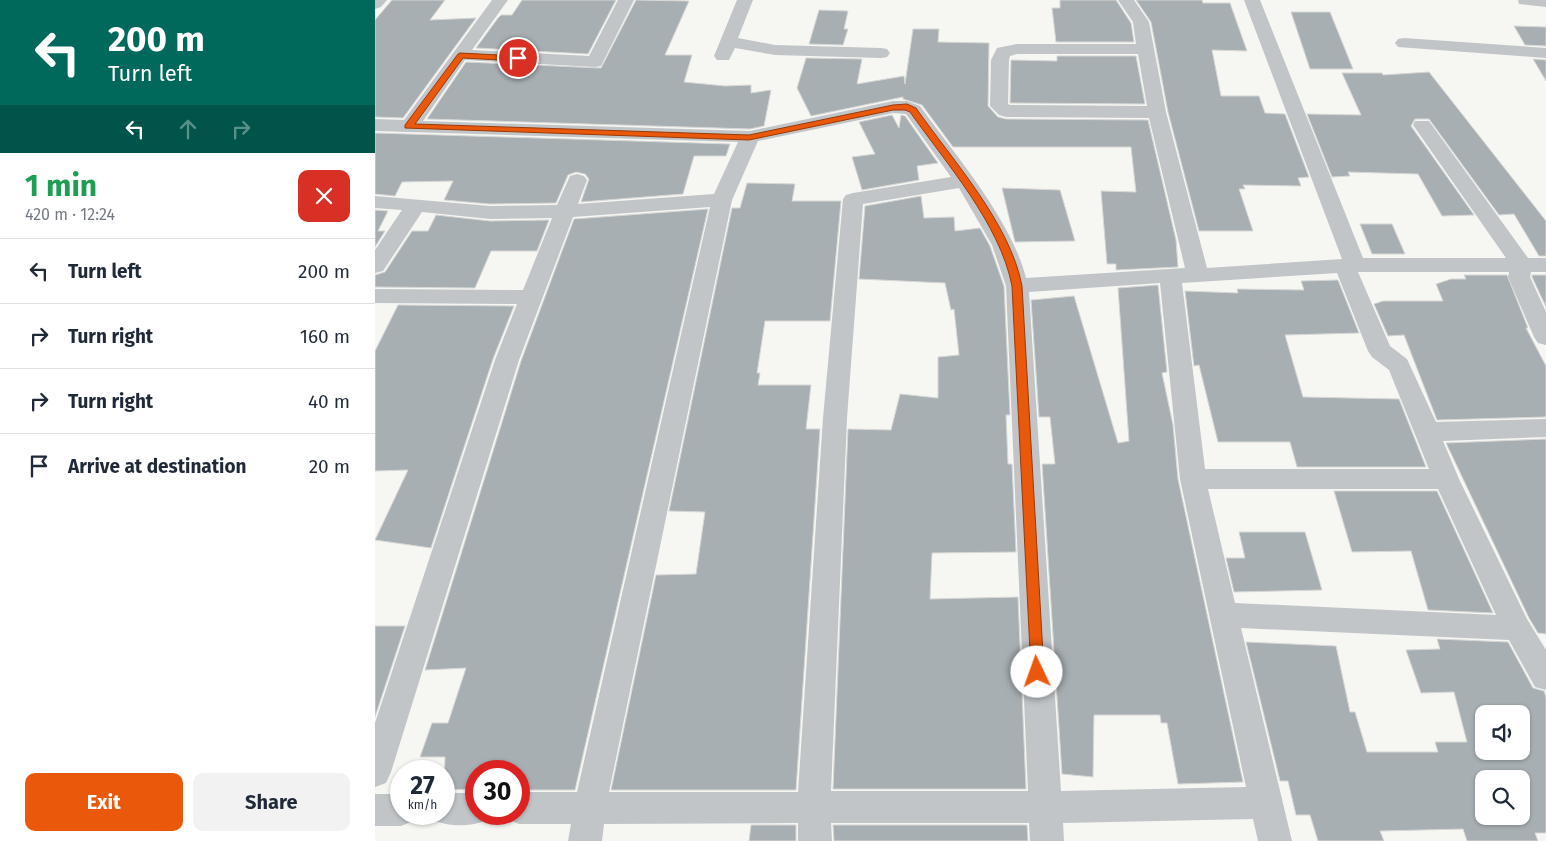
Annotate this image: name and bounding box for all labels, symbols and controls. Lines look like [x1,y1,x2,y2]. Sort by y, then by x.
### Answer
text: 200 m [108,18,205,60]
icon: left [25,20,90,85]
pin [497,37,539,79]
icon: arrive [504,44,532,72]
text: Turn left [108,60,192,87]
icon: left [121,115,149,143]
icon: ahead [174,115,202,143]
icon: right [227,115,255,143]
text: 1 min [25,168,97,204]
button: close [298,170,350,222]
text: 420 m · 12:24 [25,205,115,224]
icon: left [25,257,53,285]
text: Turn left [68,260,142,283]
text: 200 m [298,260,350,283]
icon: right [25,322,53,350]
text: Turn right [68,325,153,348]
text: 160 m [300,325,350,348]
icon: right [25,387,53,415]
text: Turn right [68,390,153,413]
text: 40 m [308,390,350,413]
icon: arrive [25,452,53,480]
text: Arrive at destination [68,455,247,478]
text: 20 m [309,455,350,478]
position arrow [1010,645,1062,697]
map controls [1475,705,1530,825]
button: sound [1475,705,1530,760]
speed limit sign: 30 [465,760,530,825]
button: search [1475,770,1530,825]
text: 27 [410,771,435,801]
button: Exit [25,773,183,831]
button: Share [193,773,350,831]
text: km/h [408,798,437,812]

